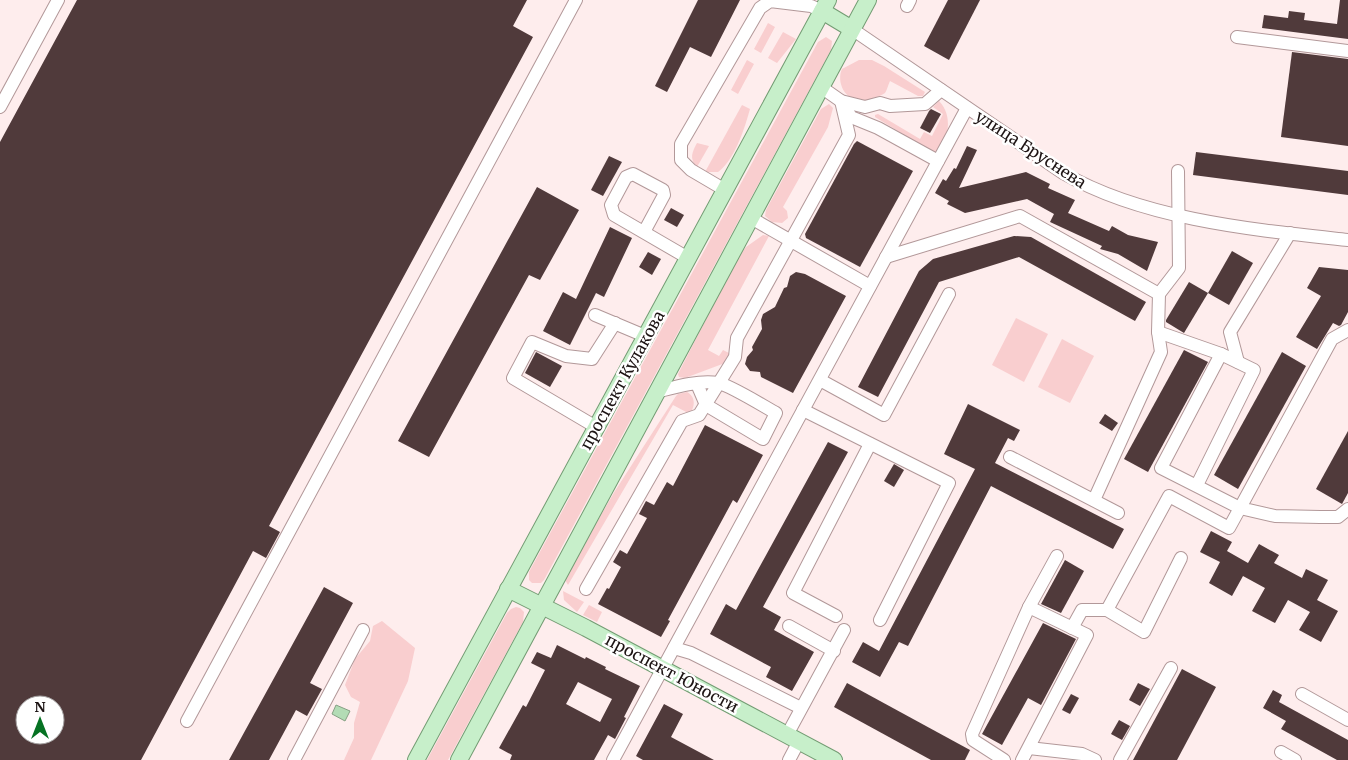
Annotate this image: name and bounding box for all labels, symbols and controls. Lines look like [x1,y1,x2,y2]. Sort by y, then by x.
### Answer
street label: улица Бруснева [972,106,1091,193]
street label: проспект Кулакова [575,307,669,453]
street label: проспект Юности [602,629,742,717]
north arrow [15,695,65,745]
text: N [34,698,46,716]

